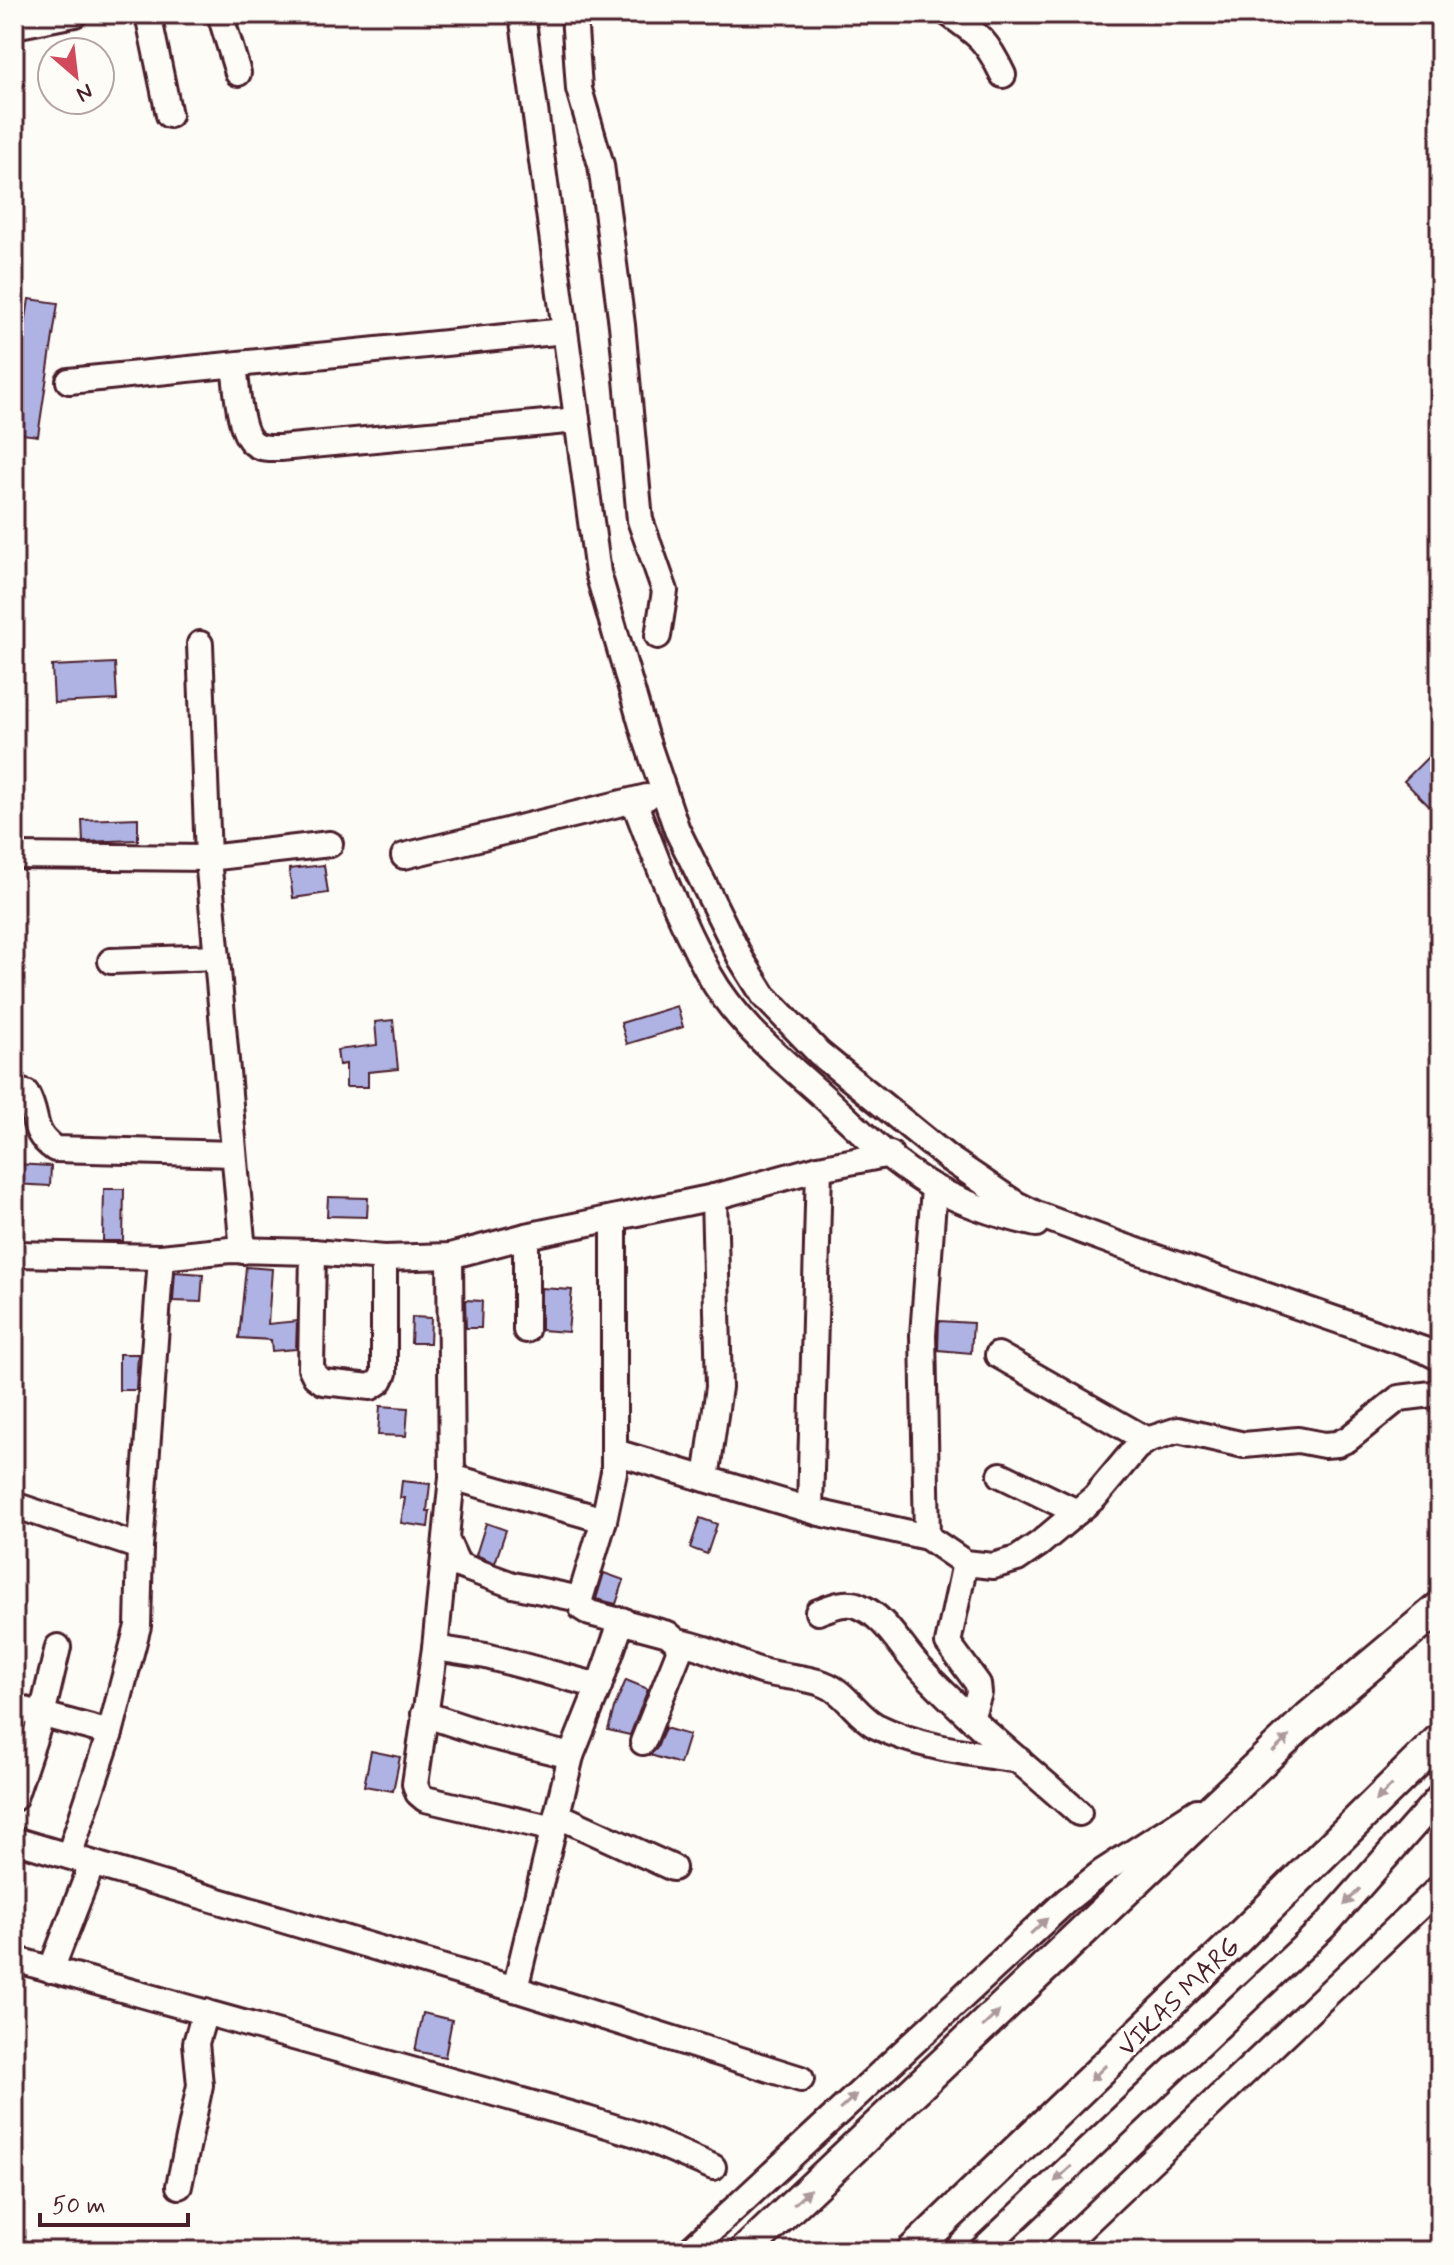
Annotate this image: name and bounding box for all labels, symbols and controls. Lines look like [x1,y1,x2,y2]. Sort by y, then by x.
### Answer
north arrow [36,36,116,116]
text: N [71,76,97,108]
one-way arrow [1271,1735,1290,1753]
one-way arrow [1375,1783,1394,1802]
one-way arrow [1344,1888,1362,1907]
one-way arrow [1029,1917,1048,1935]
street label: VIKAS MARG [1111,1930,1248,2064]
one-way arrow [981,2010,1000,2028]
one-way arrow [1089,2063,1108,2082]
one-way arrow [838,2093,857,2111]
one-way arrow [1054,2164,1073,2182]
scale bar [40,2177,188,2227]
one-way arrow [792,2189,811,2207]
text: 50 m [52,2191,106,2222]

